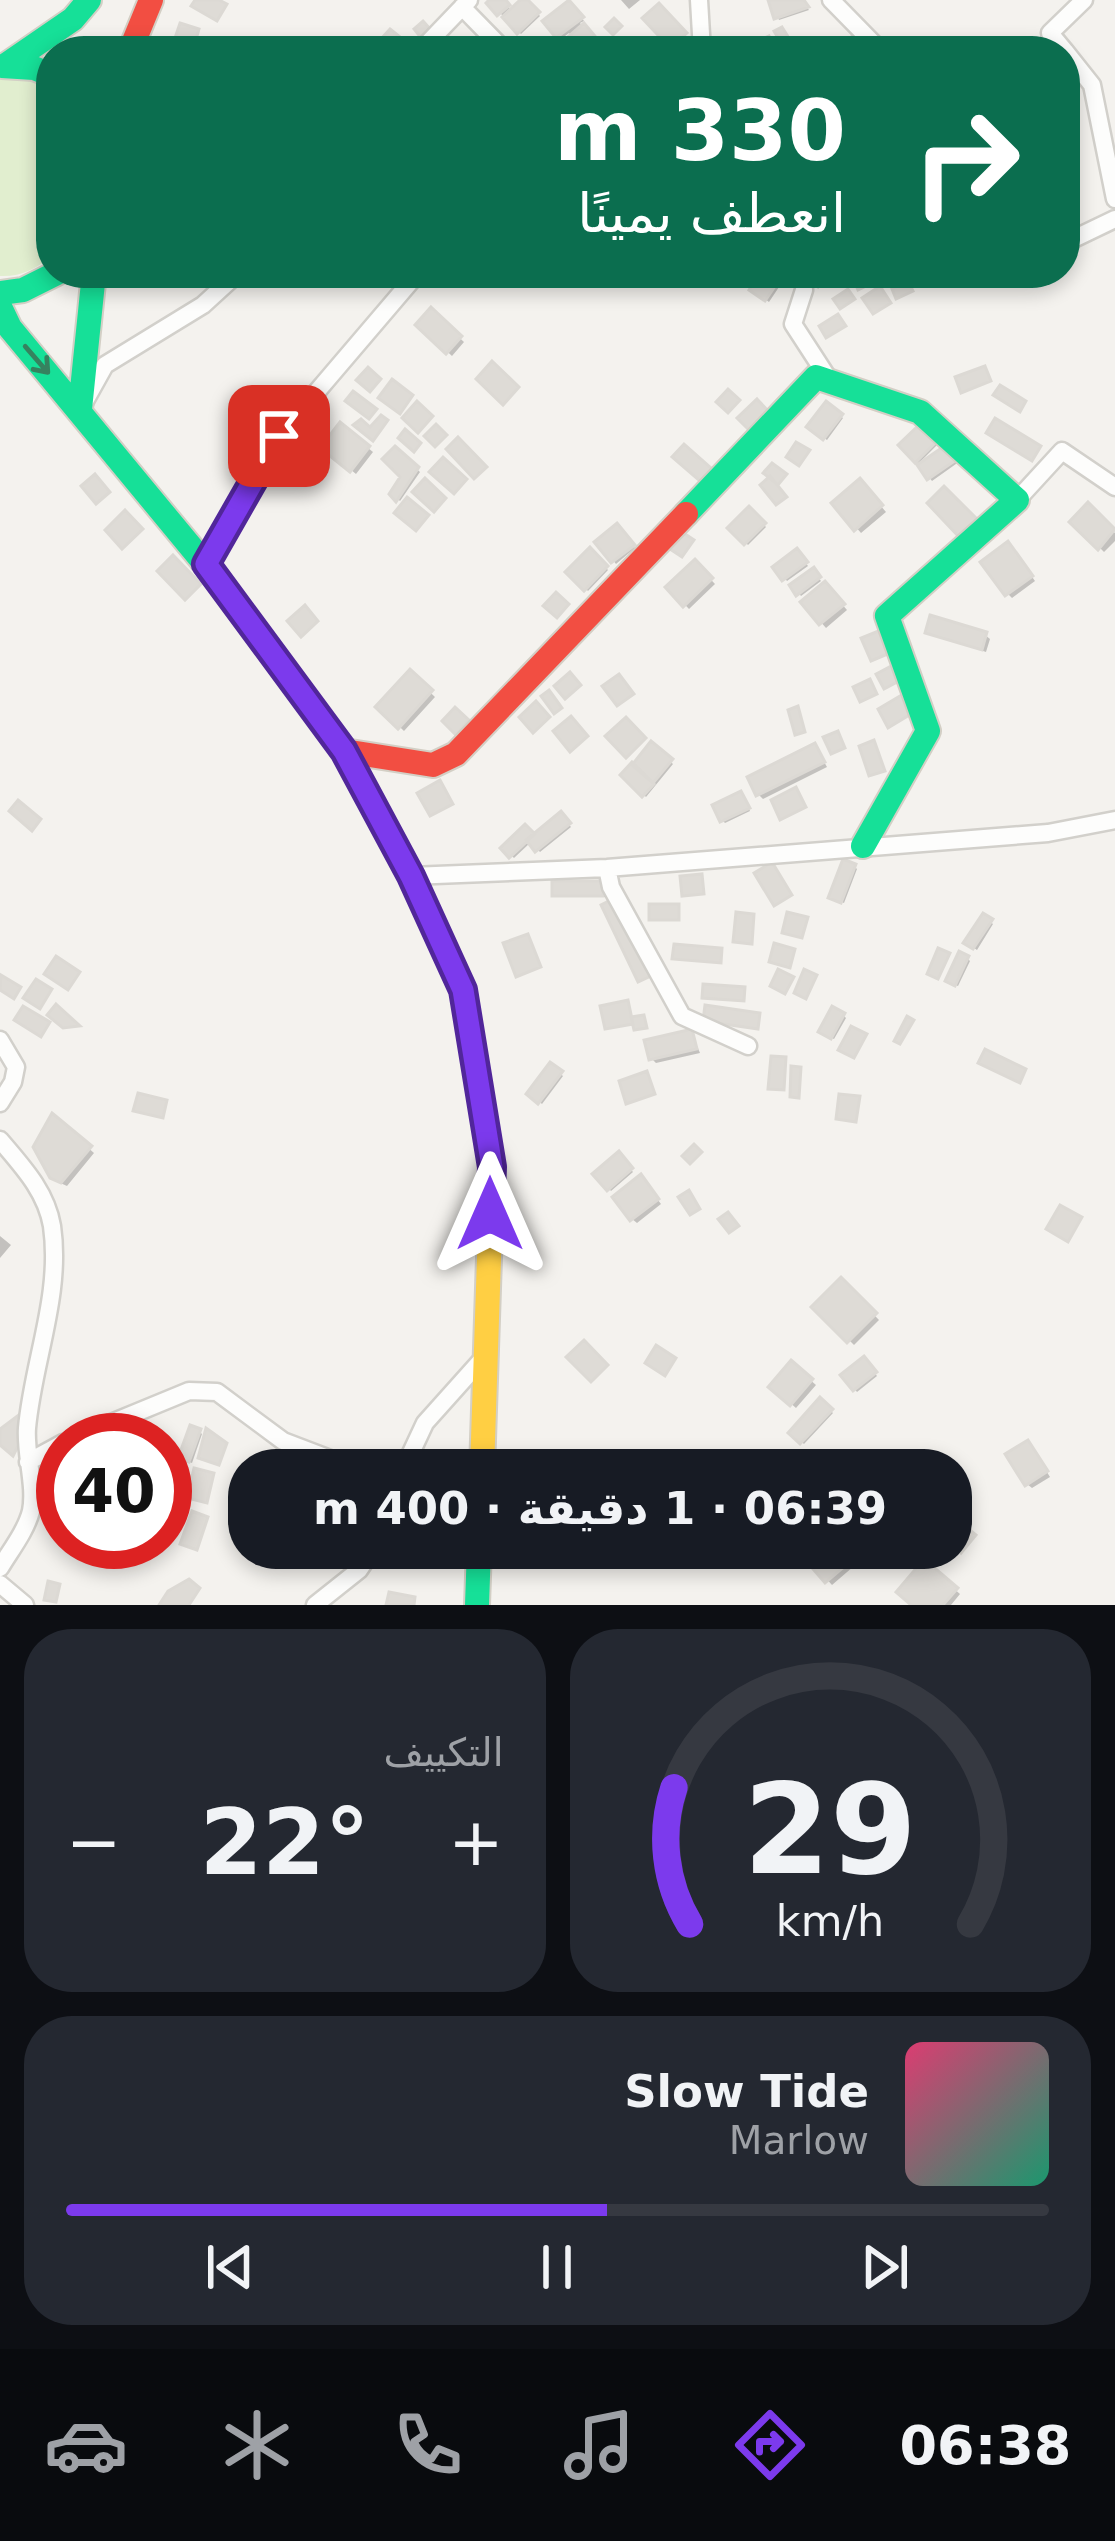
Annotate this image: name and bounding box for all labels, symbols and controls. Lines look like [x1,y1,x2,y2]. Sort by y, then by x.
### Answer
text: 330 m [554,82,846,180]
icon: right [888,84,1044,240]
text: انعطف يمينًا [577,182,846,245]
one-way arrow [23,344,50,375]
pin [228,385,330,487]
icon: arrive [246,403,312,469]
position arrow [427,1151,553,1277]
speed limit sign: 40 [36,1413,192,1569]
text: 06:39 · 1 دقيقة · 400 m [313,1482,887,1535]
text: التكييف [384,1730,504,1775]
text: 29 [743,1757,917,1902]
text: 22° [200,1790,370,1895]
text: − [66,1804,121,1881]
text: + [448,1804,504,1881]
text: km/h [776,1895,884,1945]
text: Slow Tide [624,2065,869,2118]
text: Marlow [729,2118,869,2163]
icon: previous [197,2234,263,2300]
icon: pause [524,2234,590,2300]
icon: next [852,2234,918,2300]
icon: car [44,2403,128,2487]
icon: climate [215,2403,299,2487]
icon: phone [386,2403,470,2487]
icon: music [557,2403,641,2487]
icon: directions [728,2403,812,2487]
text: 06:38 [900,2414,1071,2477]

